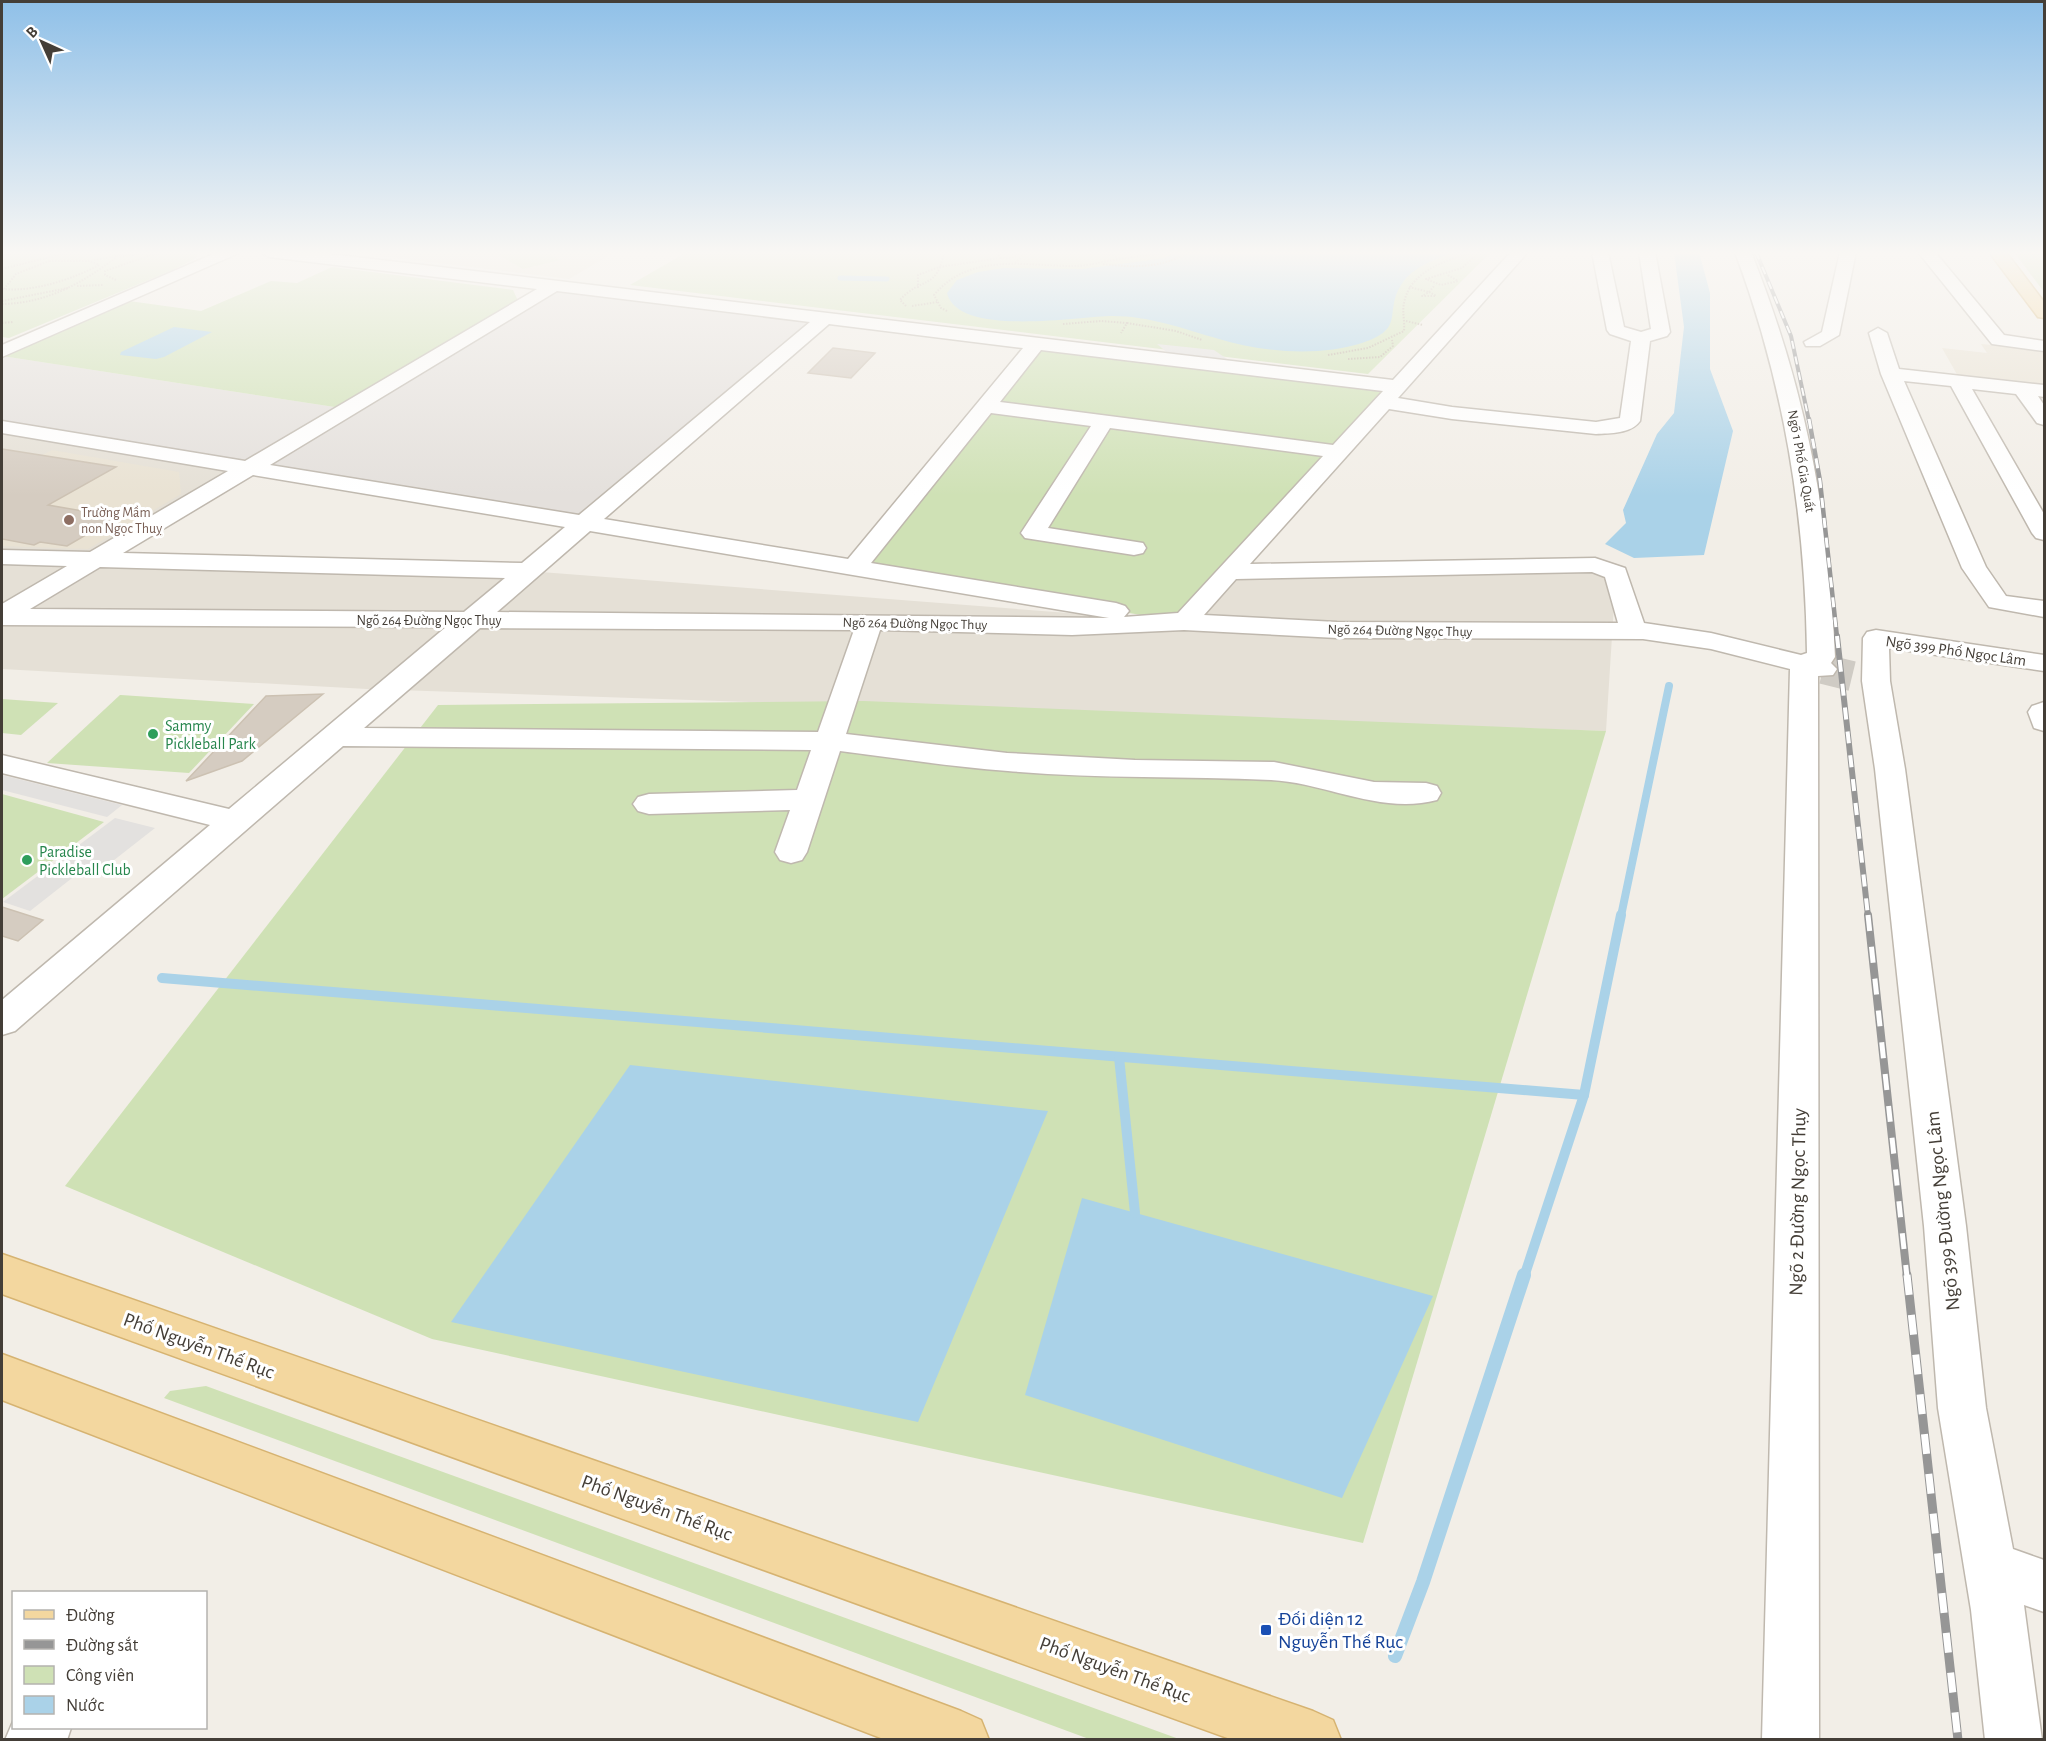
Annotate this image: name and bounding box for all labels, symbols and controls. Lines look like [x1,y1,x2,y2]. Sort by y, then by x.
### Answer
north arrow [12,12,72,72]
text: B [23,23,41,41]
street label: Ngõ 1 Phố Gia Quất [1785,409,1818,514]
place label: Trường Mầm non Ngọc Thuỵ [81,505,162,536]
marker: Trường Mầm non Ngọc Thuỵ [62,513,76,527]
street label: Ngõ 264 Đường Ngọc Thụy [357,614,501,628]
street label: Ngõ 264 Đường Ngọc Thụy [842,616,988,632]
street label: Ngõ 264 Đường Ngọc Thụy [1327,623,1473,639]
street label: Ngõ 399 Phố Ngọc Lâm [1884,633,2027,669]
place label: Sammy Pickleball Park [165,718,256,752]
marker: Sammy Pickleball Park [146,727,160,741]
place label: Paradise Pickleball Club [39,844,131,878]
marker: Paradise Pickleball Club [20,853,34,867]
street label: Ngõ 2 Đường Ngọc Thụy [1786,1107,1810,1296]
street label: Ngõ 399 Đường Ngọc Lâm [1923,1110,1963,1312]
street label: Phố Nguyễn Thế Rục [121,1309,277,1383]
street label: Phố Nguyễn Thế Rục [579,1471,735,1545]
legend [12,1591,207,1729]
text: Đường [66,1607,115,1625]
place label: Đối diện 12 Nguyễn Thế Rục [1278,1609,1403,1652]
marker: Đối diện 12 Nguyễn Thế Rục [1259,1623,1273,1637]
street label: Phố Nguyễn Thế Rục [1037,1633,1193,1707]
text: Đường sắt [66,1636,139,1655]
text: Công viên [66,1667,134,1685]
text: Nước [66,1697,104,1715]

